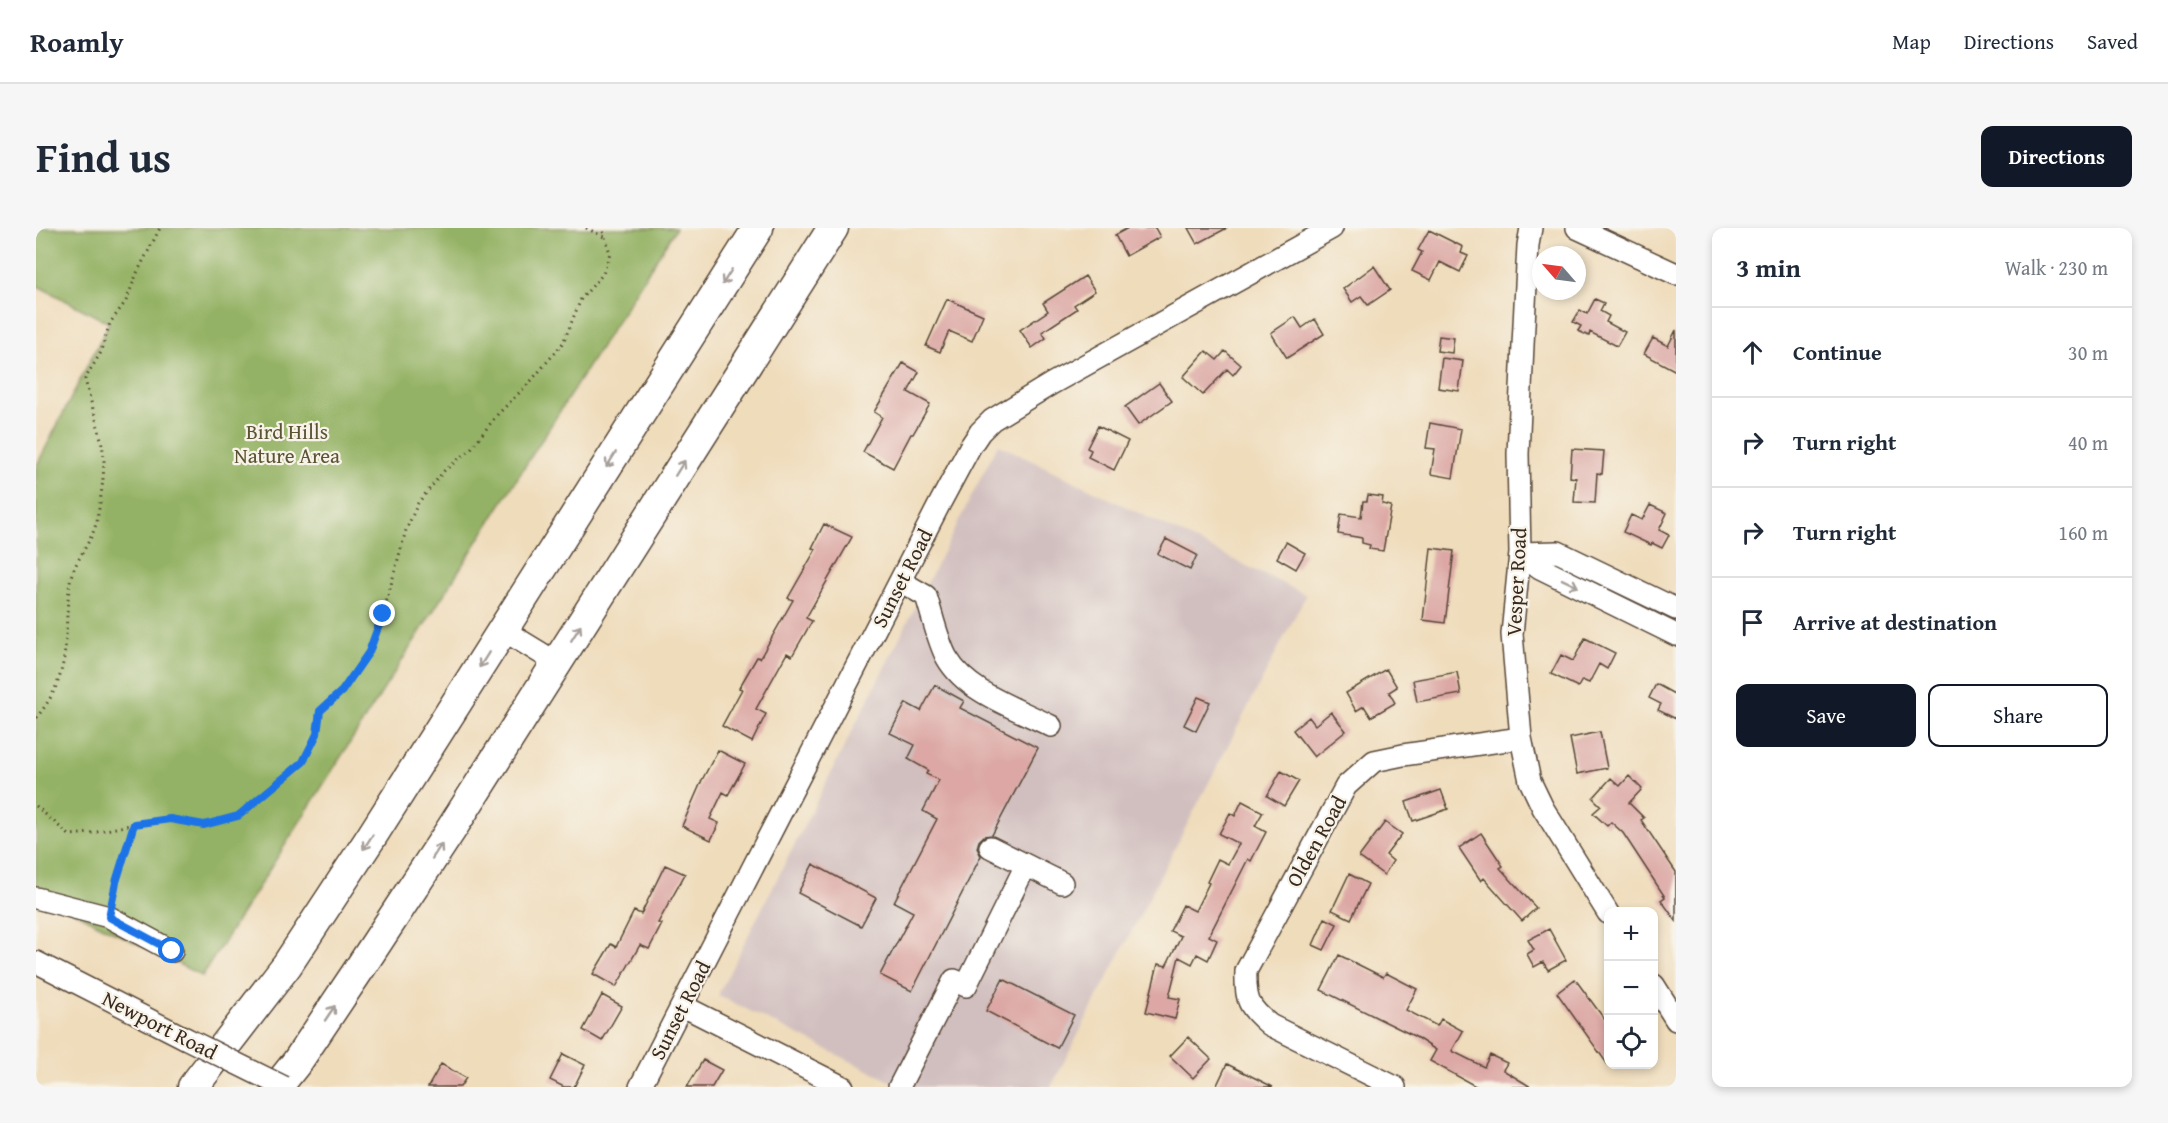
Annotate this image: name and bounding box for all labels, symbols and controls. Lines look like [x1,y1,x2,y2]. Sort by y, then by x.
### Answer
text: Roamly [30,21,124,62]
text: Map [1892,26,1931,57]
text: Directions [1964,26,2054,57]
text: Saved [2087,26,2138,57]
text: Find us [36,126,171,187]
button: Directions [1981,126,2132,187]
north arrow [1532,246,1586,300]
text: 3 min [1736,248,1801,287]
text: Walk · 230 m [2005,253,2108,282]
one-way arrow [720,269,733,286]
icon: ahead [1736,336,1769,369]
text: Continue [1793,336,1882,368]
text: 30 m [2068,338,2108,367]
park label: Bird Hills Nature Area [234,416,340,471]
icon: right [1736,426,1769,459]
text: Turn right [1793,426,1896,458]
text: 40 m [2068,428,2108,457]
one-way arrow [605,451,617,468]
one-way arrow [674,460,687,477]
icon: right [1736,516,1769,549]
text: Turn right [1793,516,1896,548]
text: 160 m [2058,518,2108,547]
street label: Sunset Road [864,522,941,633]
street label: Vesper Road [1498,526,1534,637]
one-way arrow [1561,577,1578,589]
route end [369,600,395,626]
icon: arrive [1736,606,1769,639]
text: Arrive at destination [1793,606,1997,638]
one-way arrow [570,625,582,642]
one-way arrow [478,651,490,668]
button: Save [1736,684,1916,747]
button: Share [1928,684,2108,747]
street label: Olden Road [1278,789,1354,892]
one-way arrow [362,833,374,850]
one-way arrow [431,843,443,859]
map controls [1604,907,1658,1069]
button: + [1604,907,1658,961]
route start [158,937,184,963]
street label: Sunset Road [642,954,719,1065]
button: − [1604,961,1658,1015]
street label: Newport Road [97,983,224,1068]
one-way arrow [323,1005,336,1022]
button: locate [1604,1015,1658,1069]

